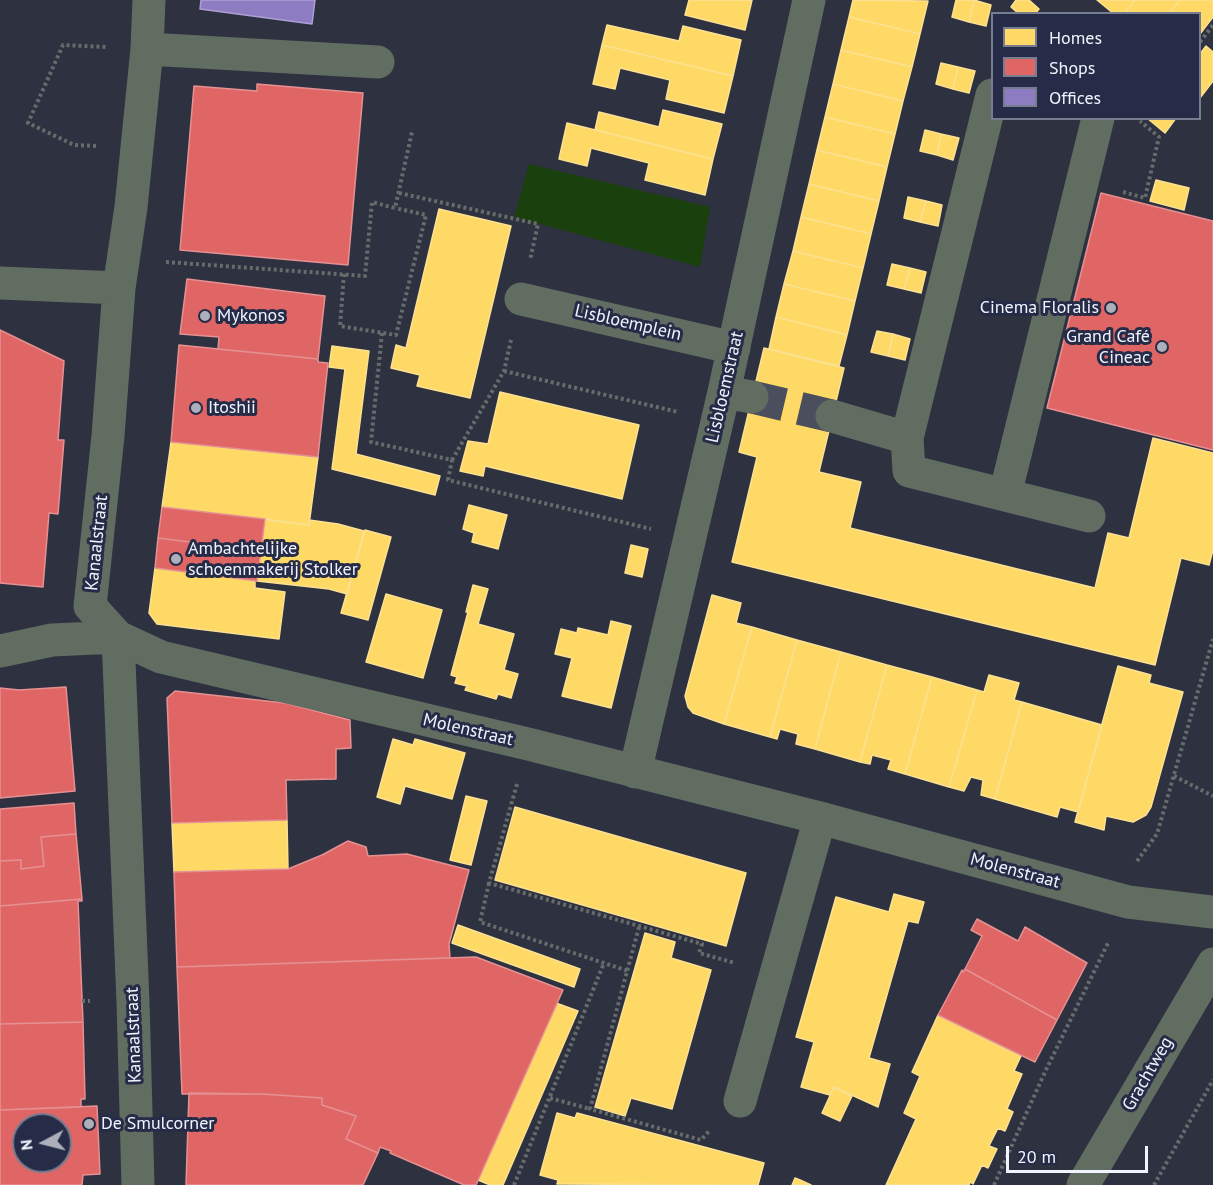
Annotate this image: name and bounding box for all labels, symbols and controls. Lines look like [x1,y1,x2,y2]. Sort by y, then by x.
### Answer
legend [991,12,1201,120]
text: Homes [1049,26,1102,49]
text: Shops [1049,56,1095,79]
text: Offices [1049,86,1101,109]
place label: Cinema Floralis [980,297,1099,319]
street label: Lisbloemplein [573,300,683,346]
marker: Cinema Floralis [1104,301,1118,315]
place label: Mykonos [217,305,285,327]
marker: Mykonos [198,309,212,323]
place label: Grand Café Cineac [1066,326,1150,368]
street label: Lisbloemstraat [702,329,748,445]
marker: Grand Café Cineac [1155,340,1169,354]
place label: Itoshii [208,397,256,419]
marker: Itoshii [189,401,203,415]
street label: Kanaalstraat [81,494,113,592]
place label: Ambachtelijke schoenmakerij Stolker [188,538,358,580]
marker: Ambachtelijke schoenmakerij Stolker [169,552,183,566]
street label: Molenstraat [421,709,515,751]
street label: Molenstraat [968,849,1062,893]
street label: Kanaalstraat [122,987,146,1083]
street label: Grachtweg [1118,1033,1178,1115]
north arrow [12,1113,72,1173]
place label: De Smulcorner [101,1113,214,1135]
marker: De Smulcorner [82,1117,96,1131]
scale bar [1009,1134,1152,1172]
text: N [16,1139,37,1151]
text: 20 m [1017,1145,1056,1168]

